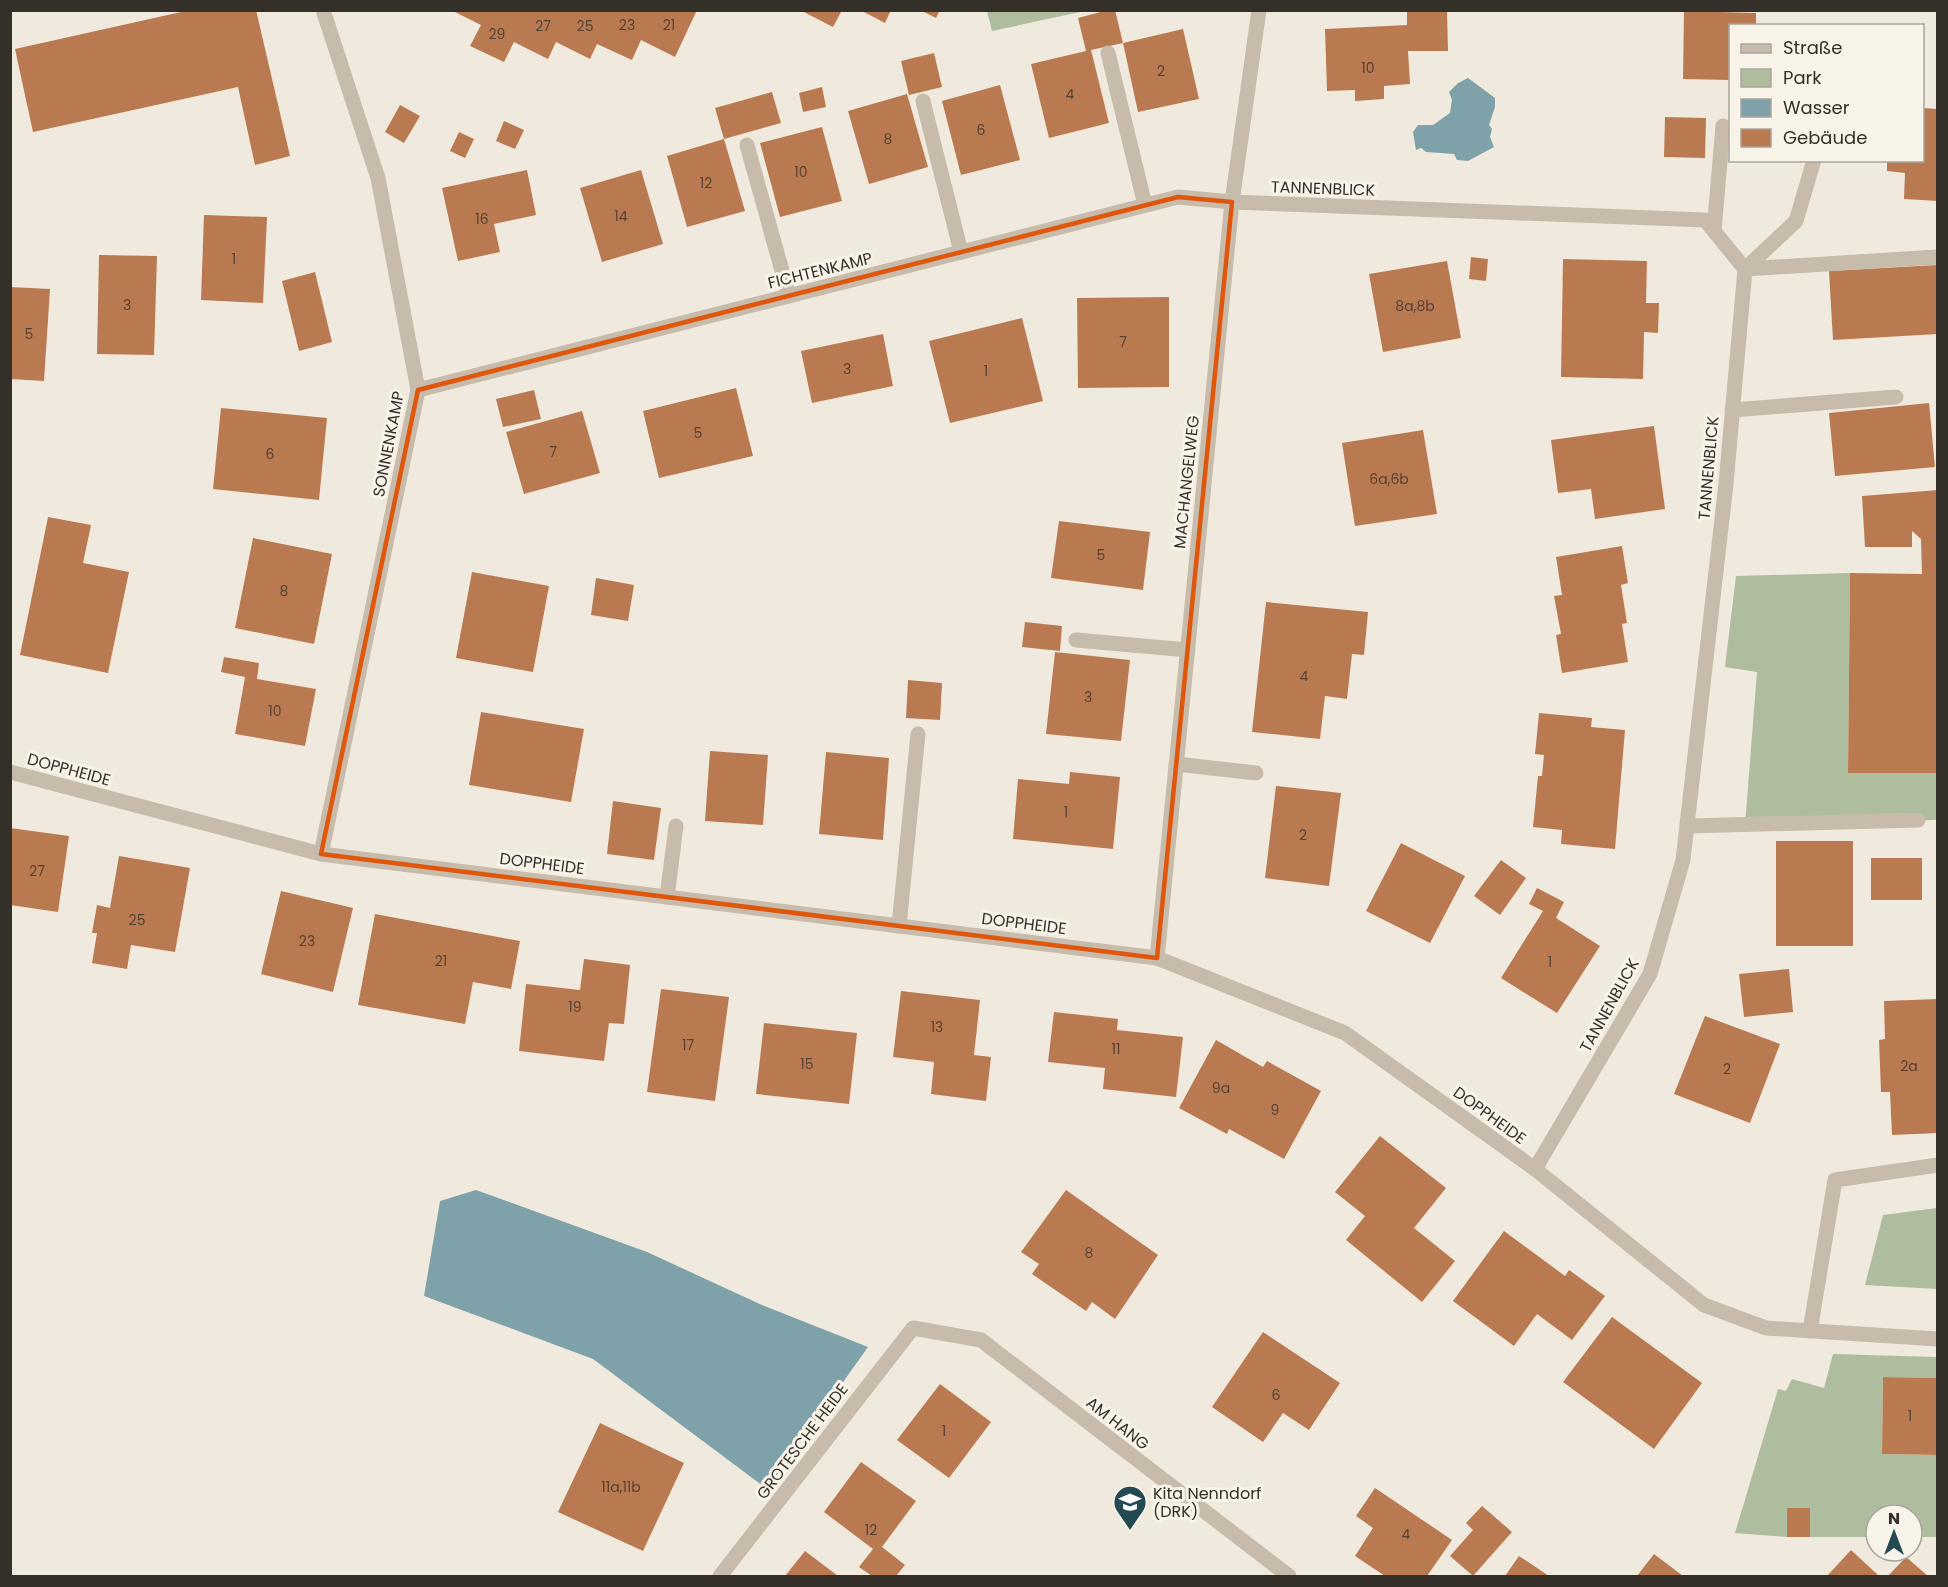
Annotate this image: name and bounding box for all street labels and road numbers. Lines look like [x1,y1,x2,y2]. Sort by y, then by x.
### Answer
street label: TANNENBLICK [1271,175,1376,202]
street label: FICHTENKAMP [765,246,875,295]
street label: SONNENKAMP [367,389,410,499]
street label: MACHANGELWEG [1168,414,1205,550]
street label: TANNENBLICK [1693,415,1725,521]
street label: DOPPHEIDE [25,747,113,792]
street label: DOPPHEIDE [498,847,586,880]
street label: DOPPHEIDE [980,907,1068,940]
street label: TANNENBLICK [1574,954,1645,1056]
street label: DOPPHEIDE [1449,1081,1531,1150]
street label: GROTESCHE HEIDE [751,1379,854,1504]
street label: AM HANG [1081,1391,1154,1455]

